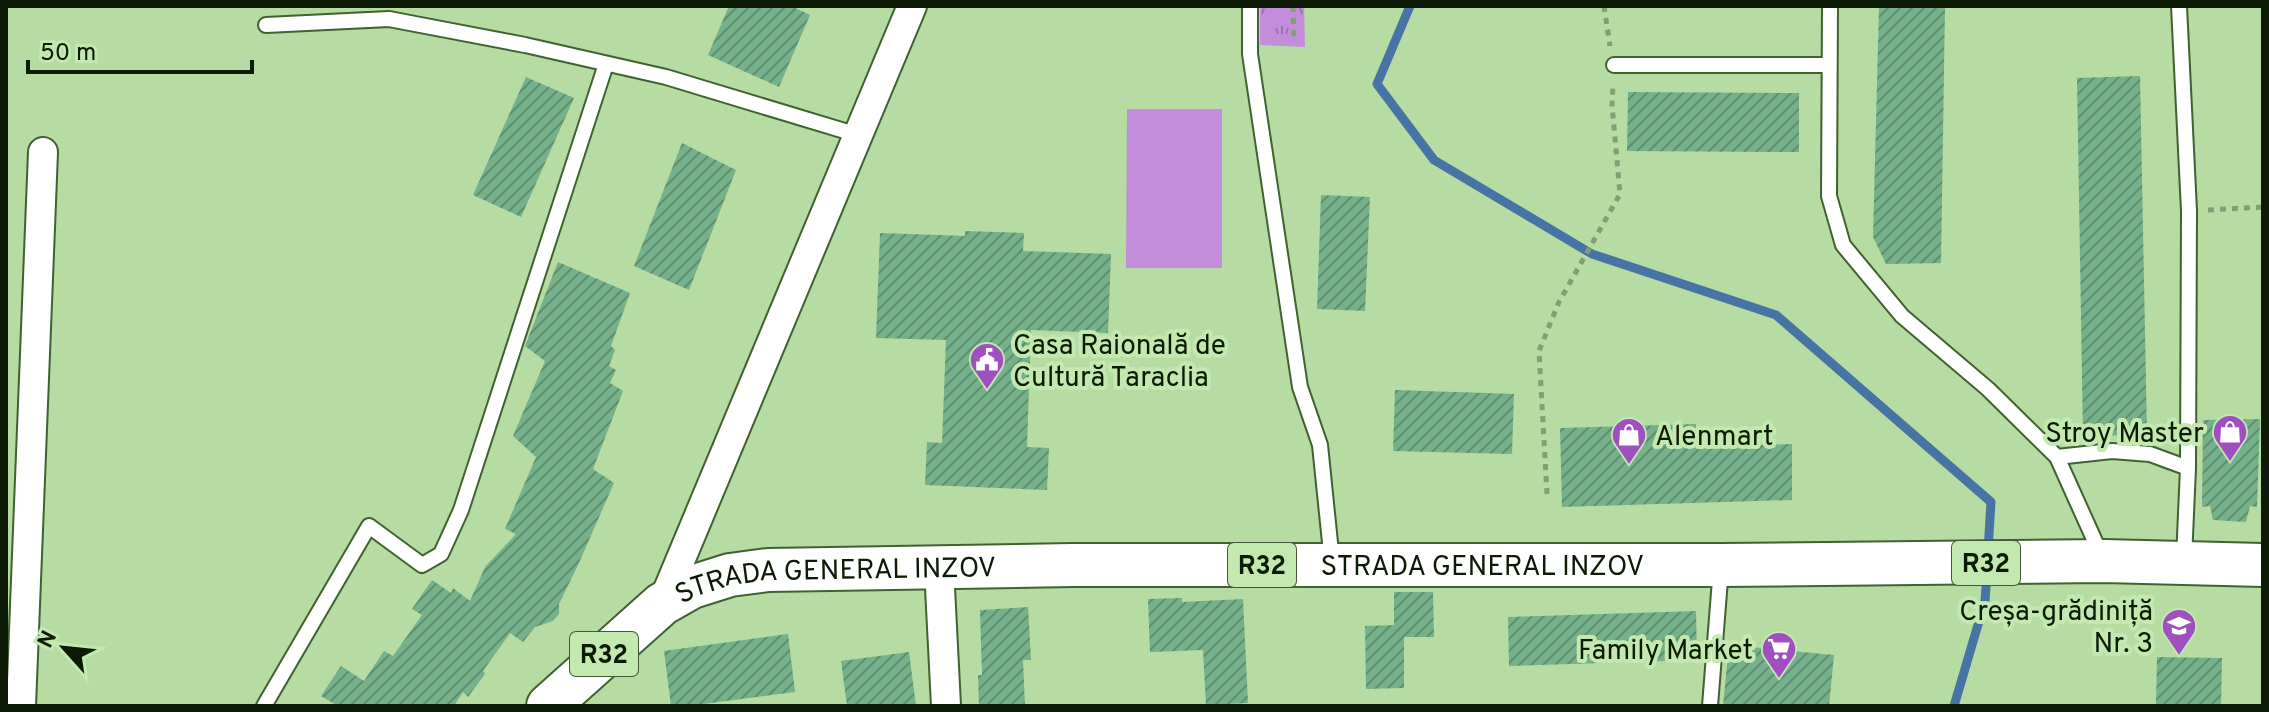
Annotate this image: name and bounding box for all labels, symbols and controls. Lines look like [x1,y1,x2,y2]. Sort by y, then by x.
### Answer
scale bar [28,24,252,74]
text: 50 m [40,39,96,69]
place label: Casa Raională de Cultură Taraclia [1013,329,1226,397]
public building icon: Casa Raională de Cultură Taraclia [968,341,1006,391]
shop icon: Stroy Master [2211,413,2249,463]
shop icon: Alenmart [1610,416,1648,466]
place label: Stroy Master [2045,417,2204,453]
place label: Alenmart [1655,420,1774,456]
road number: R32 [1952,541,2020,585]
road number: R32 [1228,543,1296,587]
street label: STRADA GENERAL INZOV [1320,550,1644,586]
street label: STRADA GENERAL INZOV [670,551,997,614]
place label: Creșa-grădiniță Nr. 3 [1959,595,2153,663]
school or university icon: Creșa-grădiniță Nr. 3 [2160,607,2198,657]
north arrow [24,608,104,688]
text: N [33,627,64,653]
supermarket icon: Family Market [1760,630,1798,680]
road number: R32 [570,632,638,676]
place label: Family Market [1578,634,1753,670]

